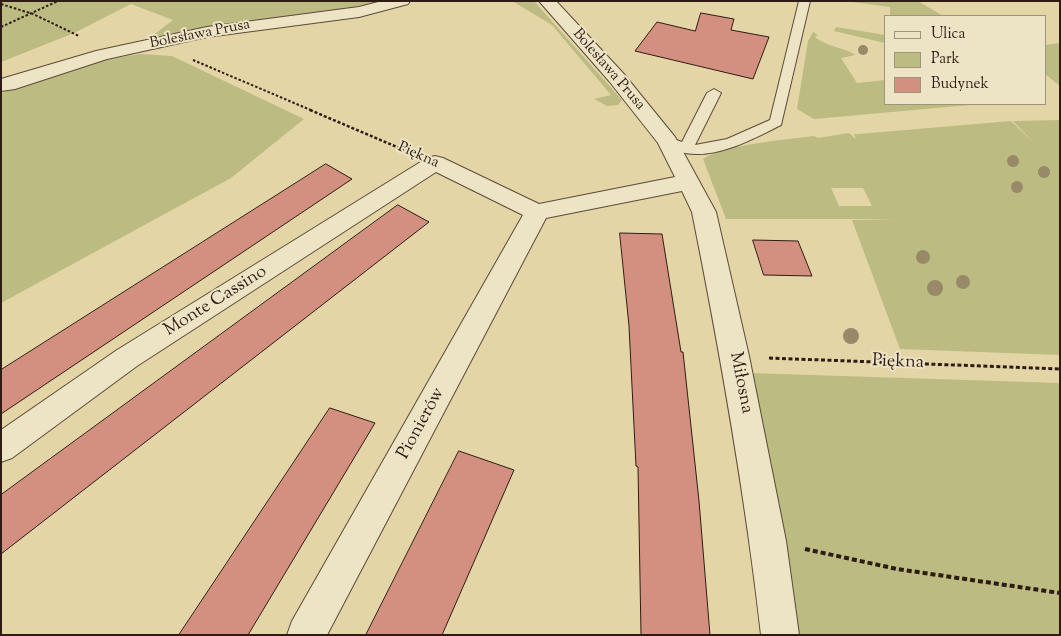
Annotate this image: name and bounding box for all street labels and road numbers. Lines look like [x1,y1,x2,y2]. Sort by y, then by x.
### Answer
street label: Bolesława Prusa [148,16,252,54]
street label: Bolesława Prusa [568,26,648,114]
street label: Piękna [395,139,441,173]
street label: Monte Cassino [161,262,271,342]
street label: Miłosna [723,350,757,416]
street label: Piękna [872,351,924,375]
street label: Pionierów [394,384,450,464]

